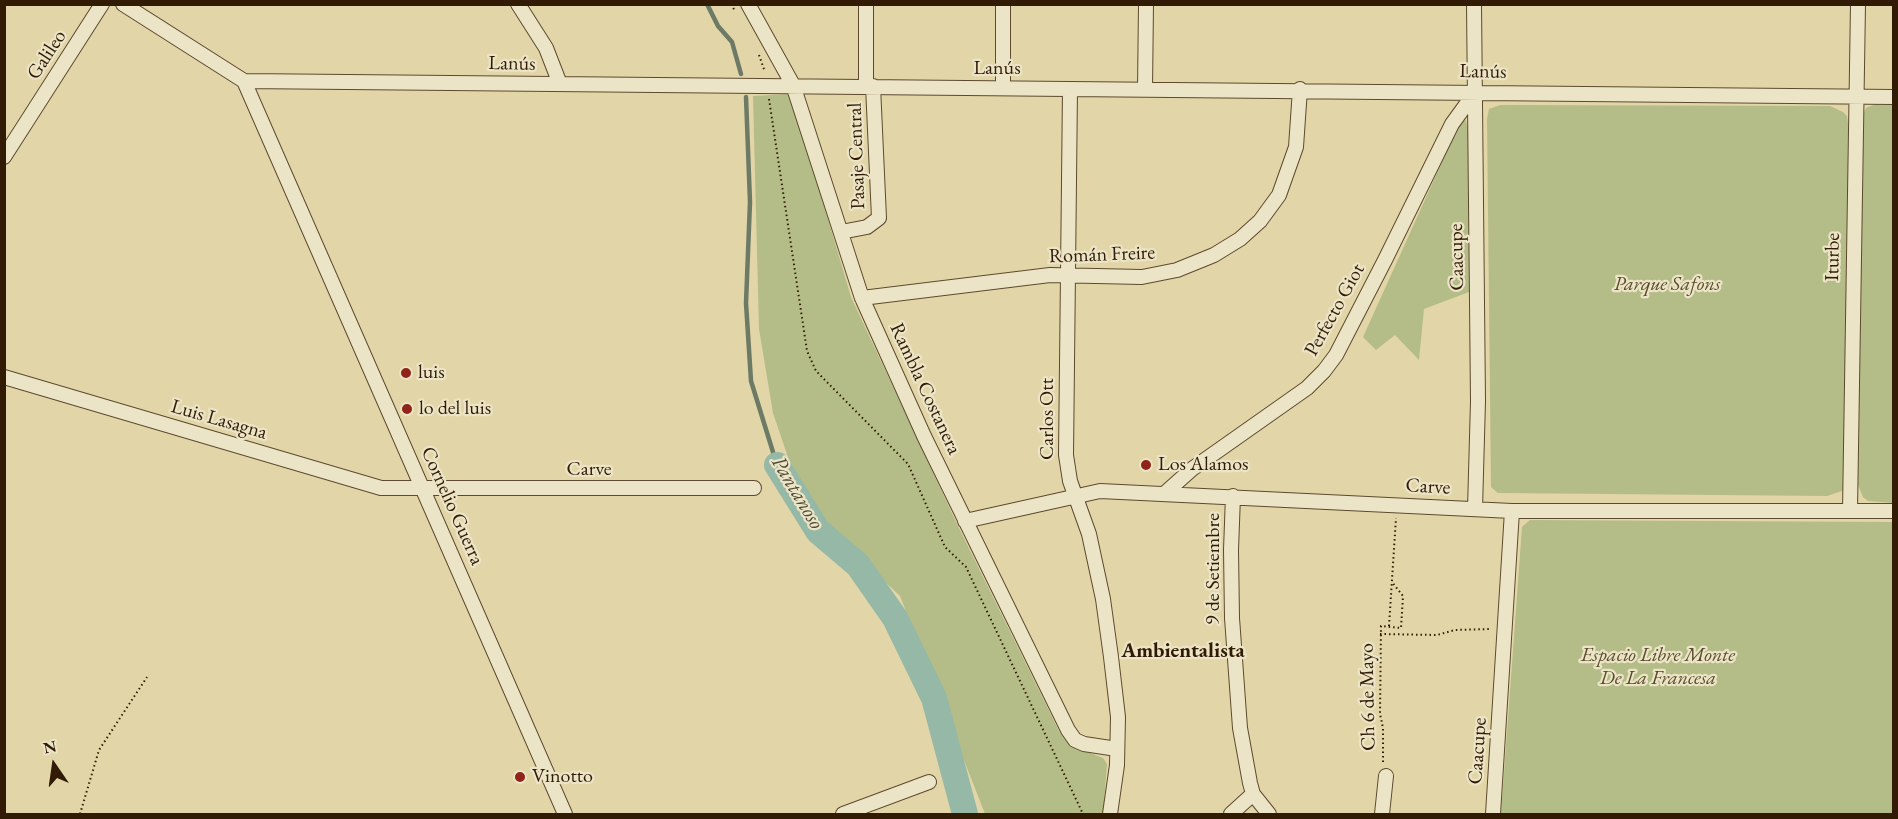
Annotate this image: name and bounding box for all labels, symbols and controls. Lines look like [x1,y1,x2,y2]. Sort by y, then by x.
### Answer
street label: Galileo [22,26,72,84]
street label: Lanús [488,52,536,76]
street label: Lanús [973,57,1021,81]
street label: Lanús [1459,60,1507,84]
street label: Pasaje Central [843,102,871,210]
street label: Caacupe [1444,223,1470,291]
street label: Iturbe [1821,233,1845,281]
street label: Román Freire [1048,241,1156,269]
street label: Perfecto Giot [1300,260,1370,360]
park label: Parque Safons [1614,273,1720,297]
street label: Rambla Costanera [884,319,966,459]
place label: luis [418,361,445,385]
marker: luis [399,366,413,380]
street label: Carlos Ott [1036,378,1060,460]
street label: Luis Lasagna [168,395,270,445]
place label: lo del luis [419,397,491,421]
marker: lo del luis [400,402,414,416]
street label: Cornelio Guerra [415,443,489,569]
water label: Pantanoso [765,452,829,534]
place label: Los Alamos [1158,453,1249,477]
street label: Carve [567,458,611,482]
marker: Los Alamos [1139,458,1153,472]
street label: Carve [1405,474,1451,500]
street label: 9 de Setiembre [1202,513,1226,625]
district label: Ambientalista [1121,638,1245,664]
street label: Ch 6 de Mayo [1355,643,1381,751]
park label: Espacio Libre Monte De La Francesa [1581,644,1735,691]
street label: Caacupe [1464,717,1492,785]
north arrow [24,735,84,795]
text: N [41,735,59,759]
place label: Vinotto [532,765,593,789]
marker: Vinotto [513,770,527,784]

